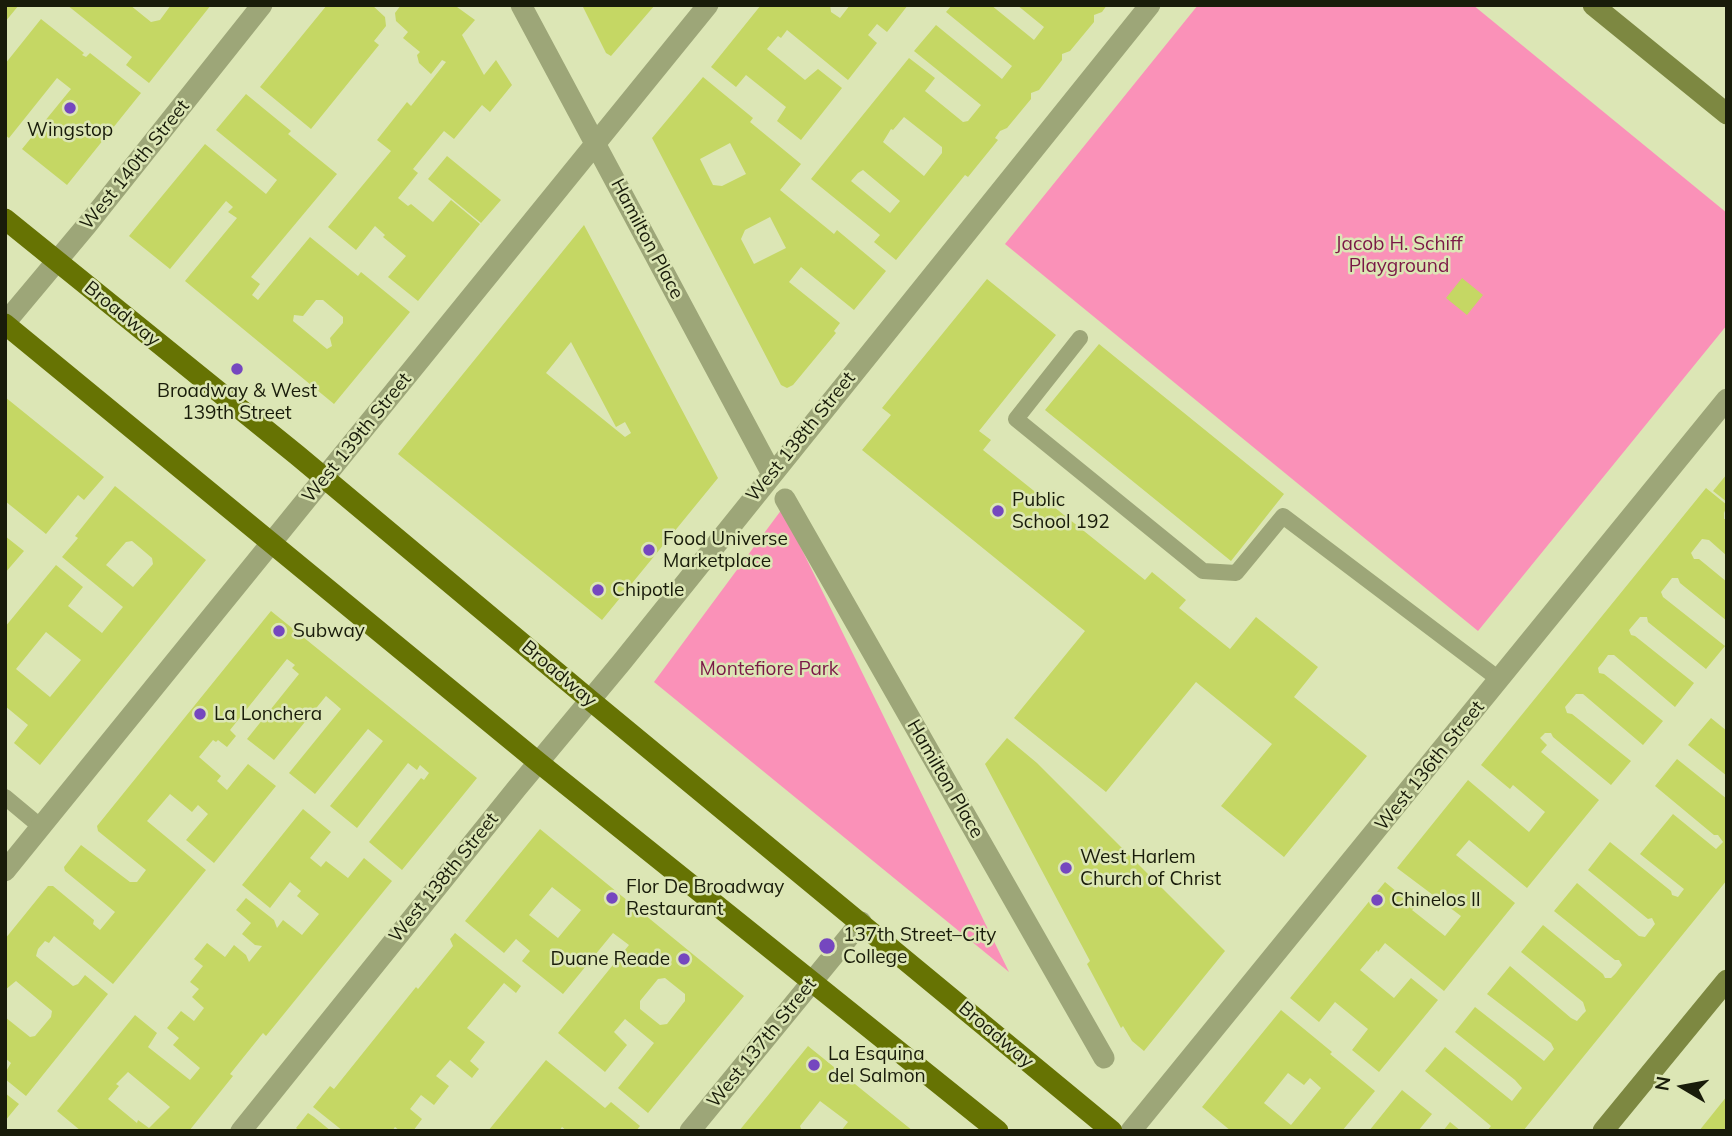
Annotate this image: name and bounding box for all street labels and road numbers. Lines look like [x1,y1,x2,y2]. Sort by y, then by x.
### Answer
street label: West 140th Street [76,95,194,235]
street label: Hamilton Place [606,175,688,303]
street label: Broadway [79,276,165,352]
street label: West 138th Street [742,367,860,507]
street label: West 139th Street [298,368,416,508]
street label: Broadway [517,636,601,712]
street label: West 136th Street [1371,696,1489,836]
street label: Hamilton Place [902,716,988,842]
street label: West 138th Street [385,808,503,948]
street label: West 137th Street [703,973,821,1113]
street label: Broadway [954,997,1038,1073]

